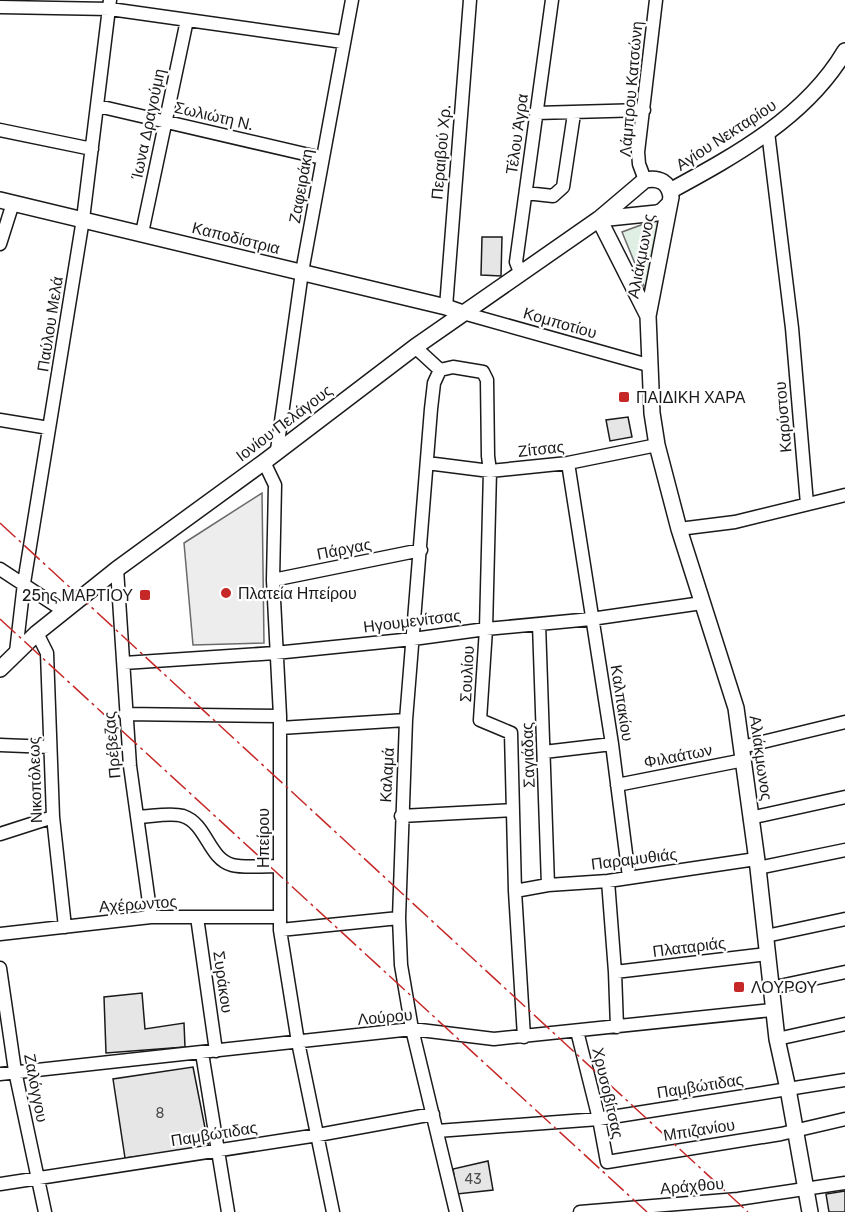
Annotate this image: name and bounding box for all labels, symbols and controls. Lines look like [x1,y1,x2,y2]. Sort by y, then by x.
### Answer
street label: Λάμπρου Κατσώνη [616,20,646,158]
street label: Ίωνα Δραγούμη [127,67,169,182]
street label: Τέλου Άγρα [502,92,532,176]
street label: Αγίου Νεκταρίου [672,95,780,175]
street label: Σωλιώτη Ν. [173,98,255,134]
street label: Περαιβού Χρ. [427,104,455,200]
street label: Ζαφειράκη [285,147,317,225]
street label: Αλιάκμωνος [623,212,659,300]
street label: Καποδίστρια [190,218,282,258]
street label: Παύλου Μελά [33,275,67,373]
street label: Κομποτίου [521,303,599,343]
street label: Ιονίου Πελάγους [232,380,336,465]
street label: Καρύστου [770,381,796,453]
place label: ΠΑΙΔΙΚΗ ΧΑΡΑ [636,388,746,407]
marker: ΠΑΙΔΙΚΗ ΧΑΡΑ [617,390,631,404]
street label: Ζίτσας [517,437,565,461]
street label: Πάργας [315,534,373,564]
place label: Πλατεία Ηπείρου [238,584,357,603]
place label: 25ης ΜΑΡΤΙΟΥ [22,586,133,605]
marker: Πλατεία Ηπείρου [219,586,233,600]
marker: 25ης ΜΑΡΤΙΟΥ [138,588,152,602]
street label: Ηγουμενίτσας [362,606,462,636]
street label: Σουλίου [456,645,478,703]
street label: Καλπακίου [607,663,637,743]
street label: Πρέβεζας [100,710,124,779]
street label: Αλιάκμωνος [746,714,776,802]
street label: Σαγιάδας [517,721,539,788]
street label: Νικοπόλεως [24,736,46,824]
street label: Φιλαάτων [642,740,714,772]
street label: Καλαμά [376,747,398,803]
street label: Ηπείρου [254,808,273,868]
street label: Παραμυθιάς [590,844,678,874]
street label: Αχέρωντος [98,892,178,916]
street label: Πλαταριάς [651,933,727,961]
street label: Συράκου [209,950,237,1014]
place label: ΛΟΥΡΟΥ [751,978,818,997]
marker: ΛΟΥΡΟΥ [732,980,746,994]
street label: Λούρου [357,1005,413,1029]
street label: Χρυσοβίτσας [588,1046,628,1141]
street label: Ζαλόγγου [20,1052,52,1124]
street label: Παμβώτιδας [655,1070,745,1102]
house number: 8 [156,1105,165,1122]
street label: Μπιζανίου [662,1115,736,1145]
street label: Παμβώτιδας [169,1118,259,1150]
house number: 43 [464,1171,482,1188]
street label: Αράχθου [659,1174,725,1198]

